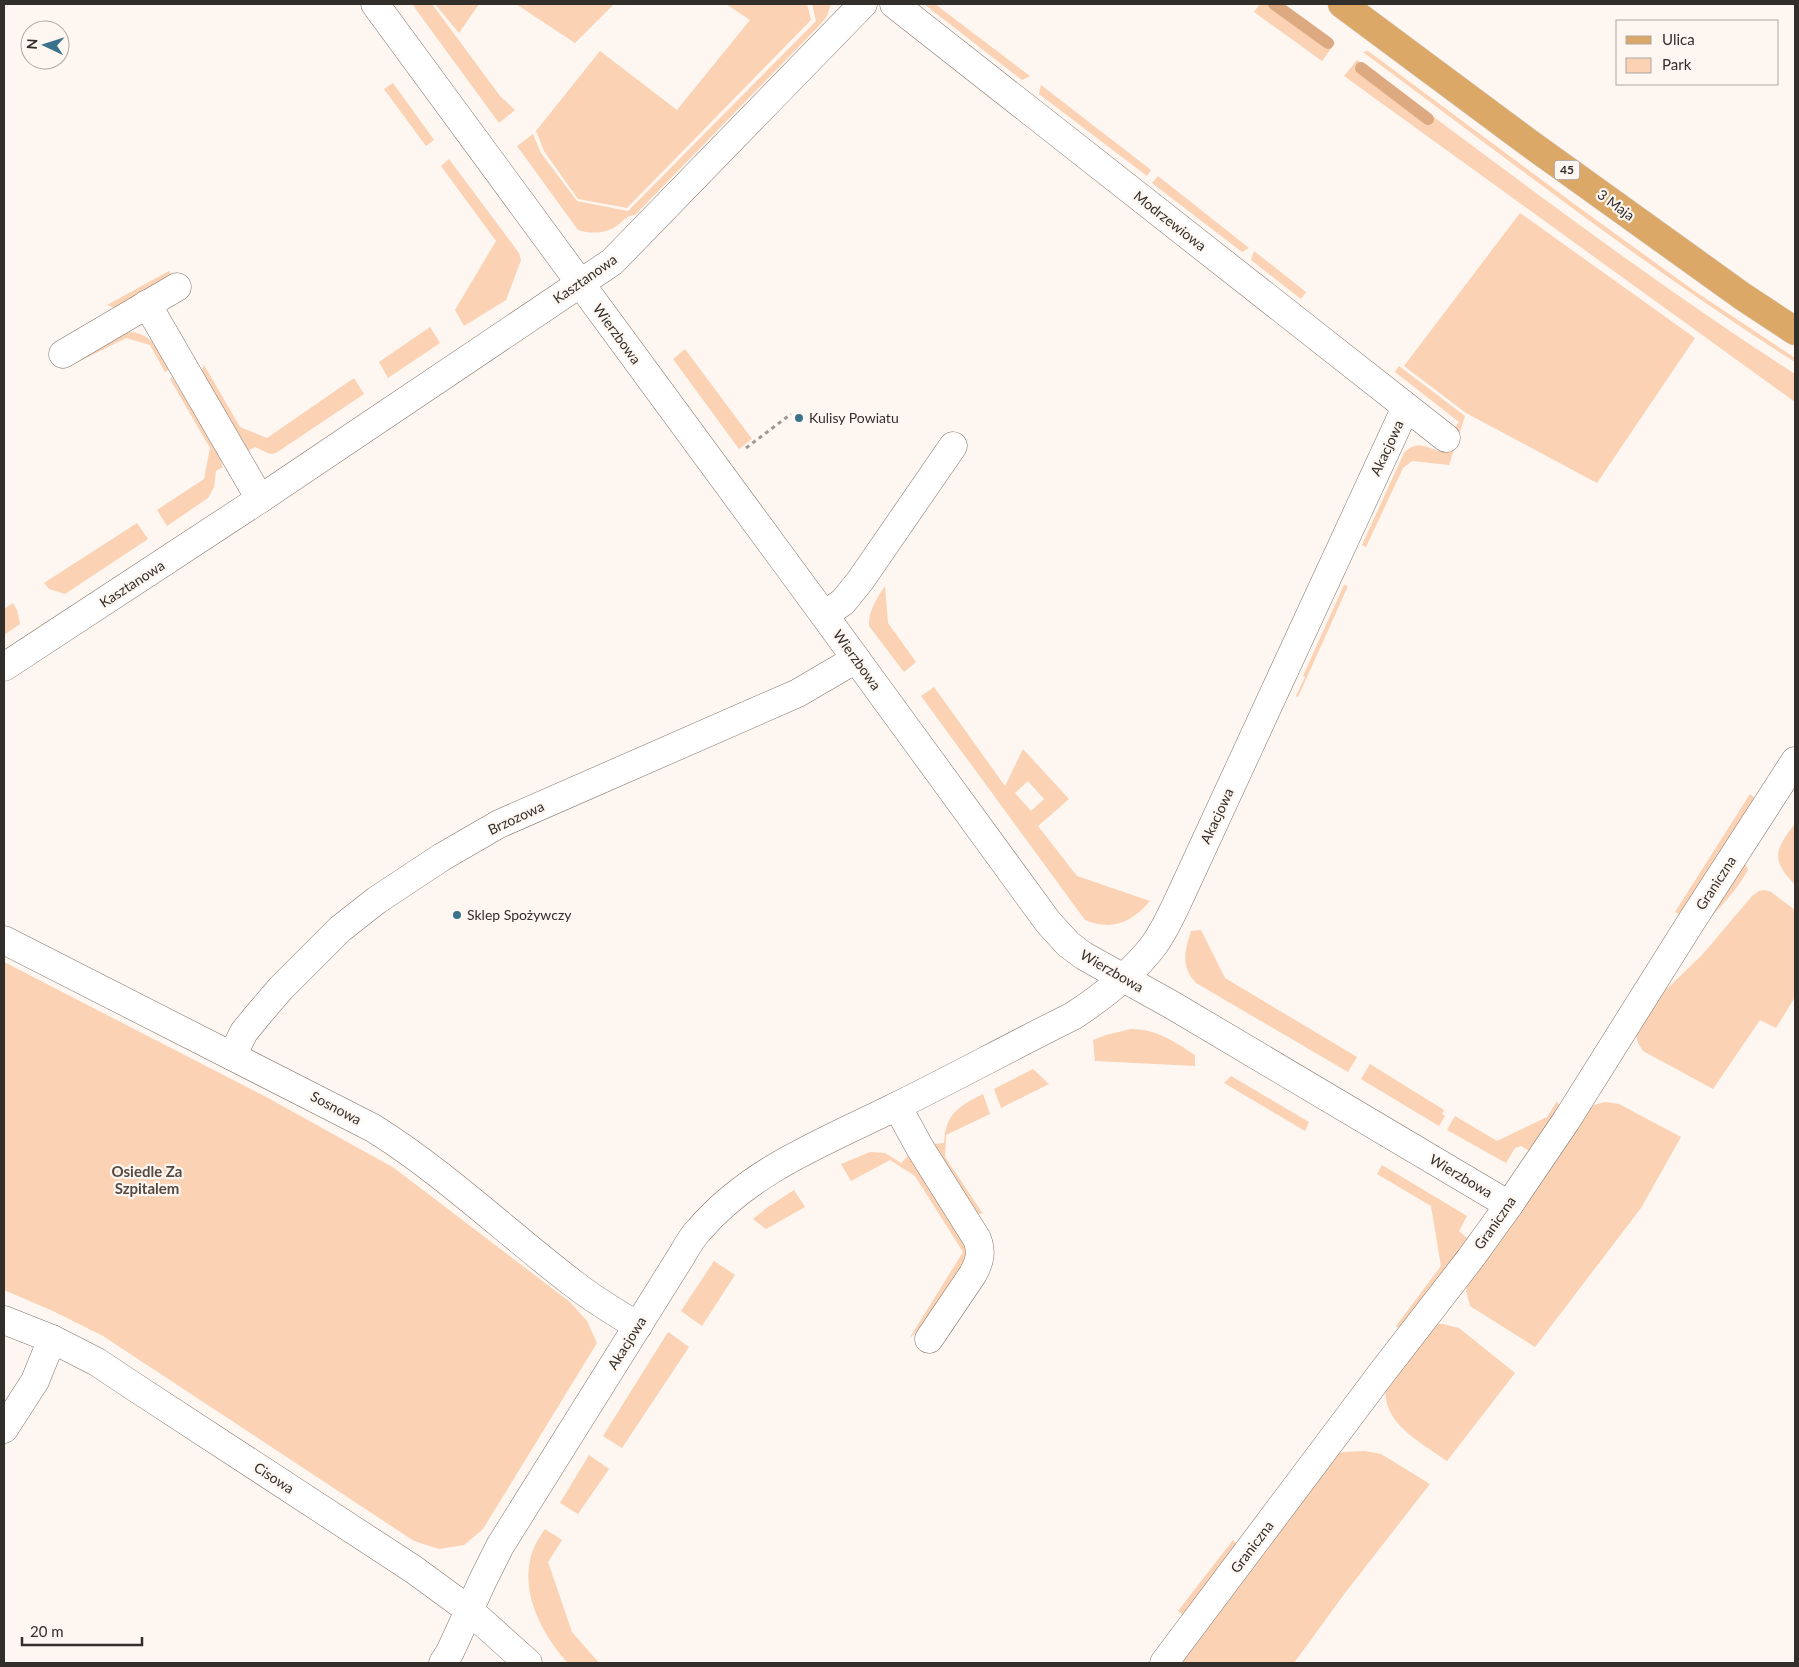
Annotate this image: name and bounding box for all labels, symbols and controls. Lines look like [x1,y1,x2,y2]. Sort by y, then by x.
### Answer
north arrow [20,20,70,70]
legend [1616,20,1779,85]
text: Ulica [1662,30,1695,48]
text: N [23,38,40,50]
text: Park [1662,55,1692,73]
road number: 45 [1554,160,1580,180]
street label: 3 Maja [1594,185,1638,224]
street label: Modrzewiowa [1131,187,1210,254]
street label: Kasztanowa [549,250,620,307]
street label: Wierzbowa [590,300,645,367]
place label: Kulisy Powiatu [809,409,899,426]
marker: Kulisy Powiatu [793,412,805,424]
street label: Akacjowa [1366,417,1407,478]
street label: Kasztanowa [96,556,167,611]
street label: Wierzbowa [830,626,885,693]
street label: Akacjowa [1196,785,1237,846]
street label: Brzozowa [485,797,547,838]
street label: Graniczna [1692,852,1739,913]
place label: Sklep Spożywczy [467,906,572,923]
marker: Sklep Spożywczy [451,909,463,921]
street label: Wierzbowa [1078,946,1147,995]
street label: Sosnowa [308,1087,365,1128]
street label: Wierzbowa [1427,1150,1496,1201]
district label: Osiedle Za Szpitalem [112,1162,182,1197]
street label: Graniczna [1470,1193,1519,1253]
street label: Akacjowa [604,1313,650,1372]
street label: Cisowa [251,1458,298,1497]
street label: Graniczna [1226,1517,1277,1576]
scale bar [22,1614,142,1646]
text: 20 m [30,1622,64,1640]

